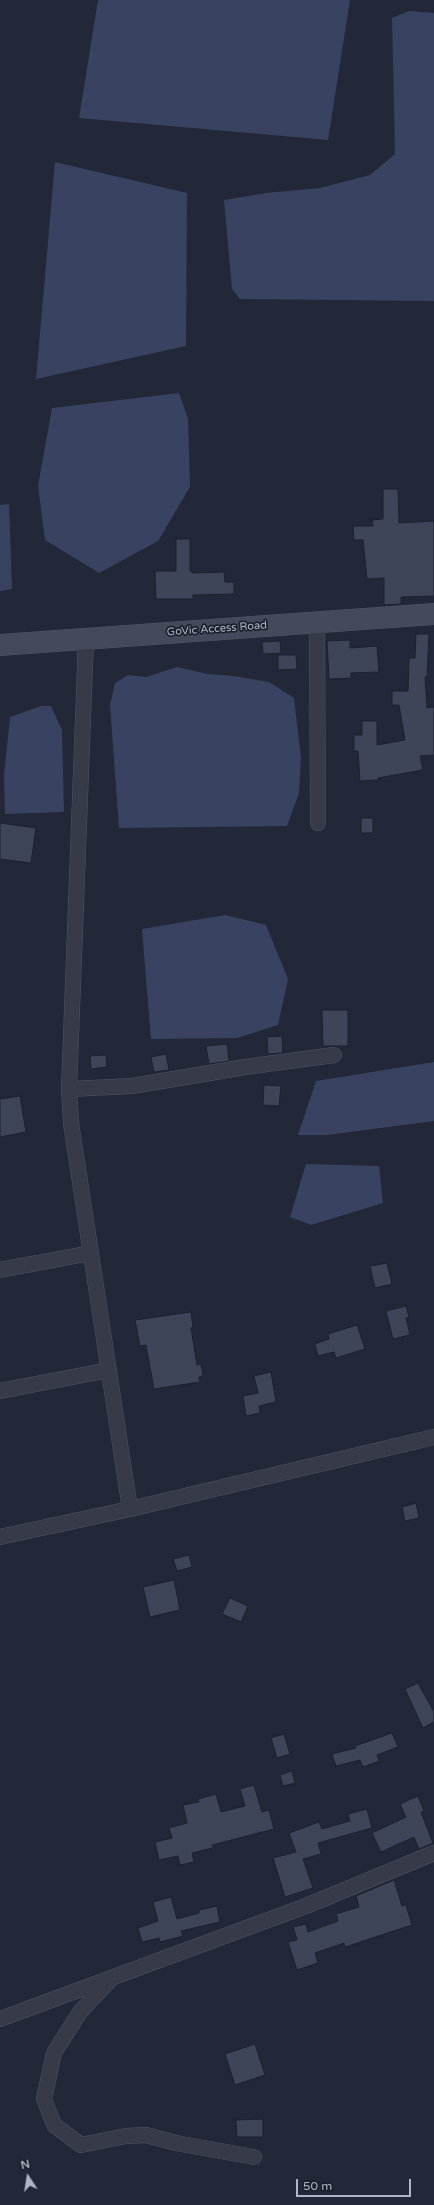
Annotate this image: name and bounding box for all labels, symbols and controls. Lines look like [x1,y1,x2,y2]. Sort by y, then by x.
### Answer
street label: GoVic Access Road [166,619,268,639]
north arrow [8,2157,48,2197]
text: N [20,2157,31,2172]
scale bar [298,2171,413,2197]
text: 50 m [303,2179,332,2193]

